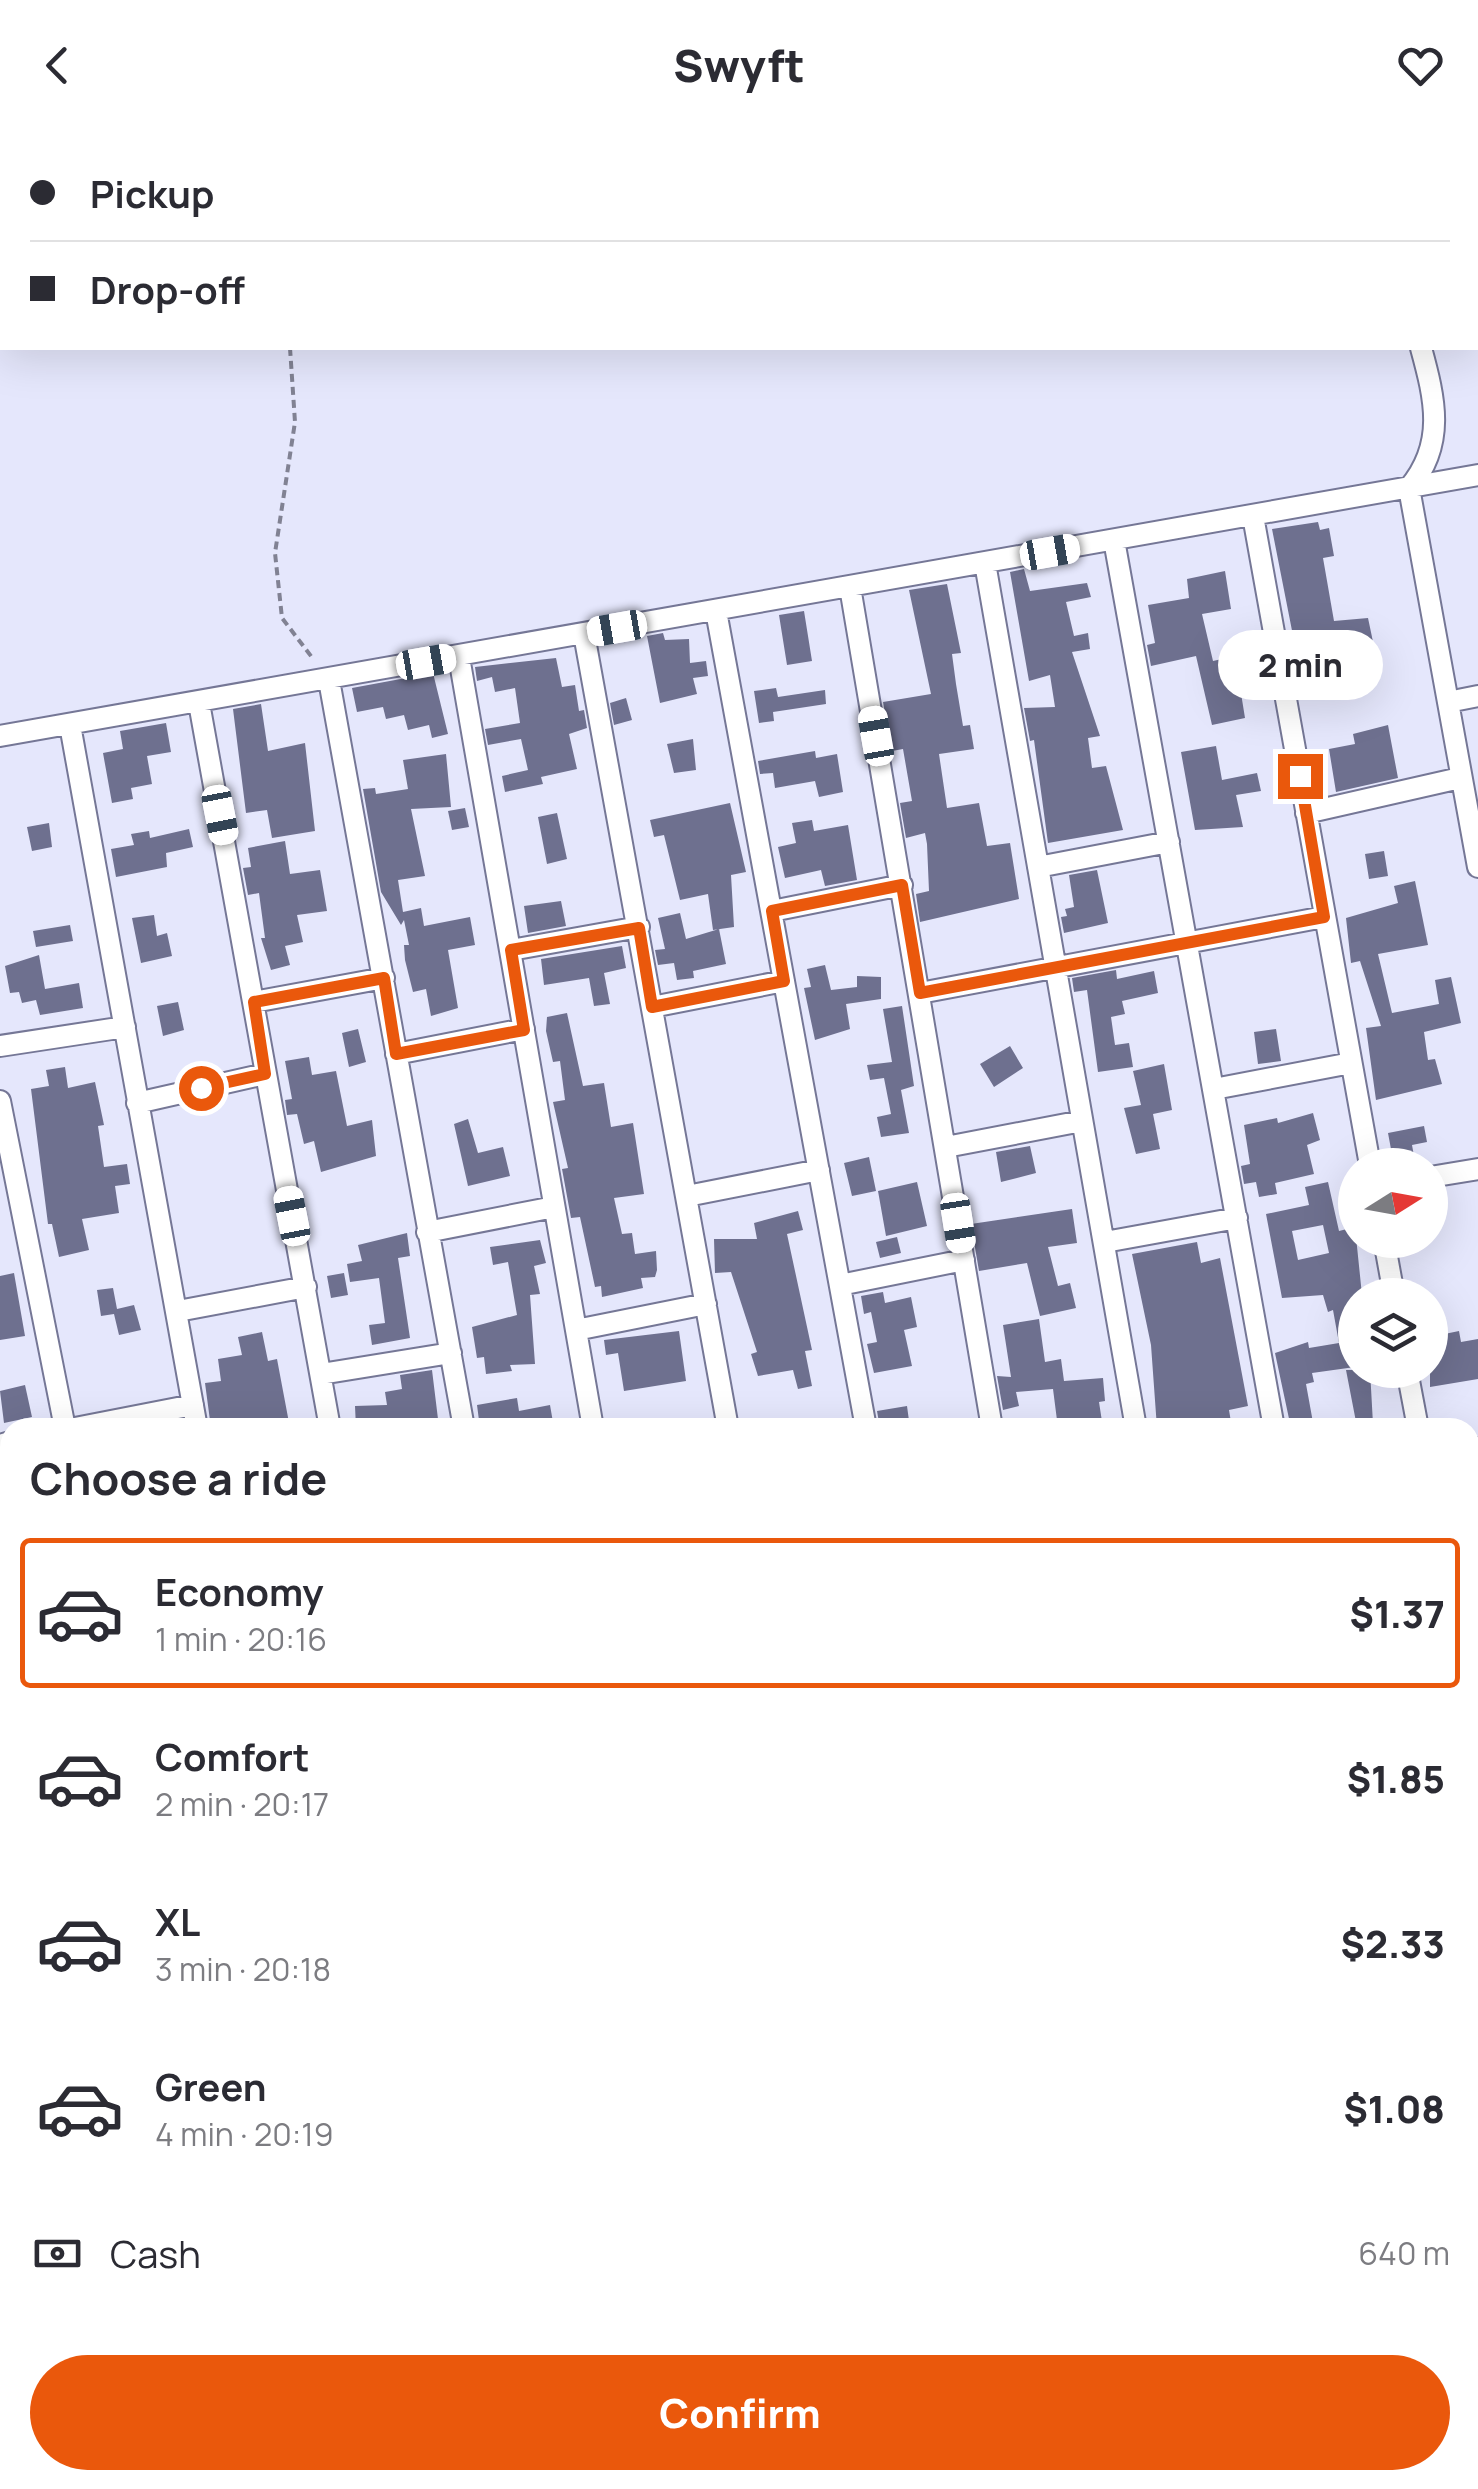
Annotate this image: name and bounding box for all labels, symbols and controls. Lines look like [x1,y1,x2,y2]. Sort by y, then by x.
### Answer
text: Swyft [673,34,805,96]
icon: back [30,38,85,93]
icon: heart [1393,38,1448,93]
text: Pickup [90,167,214,219]
text: Drop-off [90,263,245,315]
car [1018,532,1082,572]
car [585,608,649,648]
callout: 2 min [1218,631,1382,701]
car [394,642,458,682]
text: 2 min [1258,643,1343,687]
car [856,704,896,768]
route end [1278,754,1323,799]
car [200,783,240,847]
route start [179,1066,224,1111]
north arrow [1338,1148,1448,1258]
map controls [1338,1148,1448,1388]
car [272,1184,312,1248]
car [938,1191,978,1255]
button: layers [1338,1278,1448,1388]
text: Choose a ride [30,1447,327,1509]
text: Economy [155,1565,324,1617]
icon: car [35,1568,125,1658]
text: $1.37 [1350,1587,1445,1639]
text: 1 min · 20:16 [155,1617,327,1661]
text: Comfort [155,1730,309,1782]
icon: car [35,1733,125,1823]
text: $1.85 [1347,1752,1445,1804]
text: 2 min · 20:17 [155,1782,329,1826]
text: XL [155,1895,200,1947]
icon: car [35,1898,125,1988]
text: $2.33 [1341,1917,1445,1969]
text: 3 min · 20:18 [155,1947,331,1991]
text: Green [155,2060,267,2112]
icon: car [35,2063,125,2153]
text: $1.08 [1343,2082,1445,2134]
text: 4 min · 20:19 [155,2112,334,2156]
icon: cash [30,2226,85,2281]
text: Cash [110,2227,201,2279]
text: 640 m [1358,2231,1450,2275]
button: Confirm [30,2355,1450,2470]

